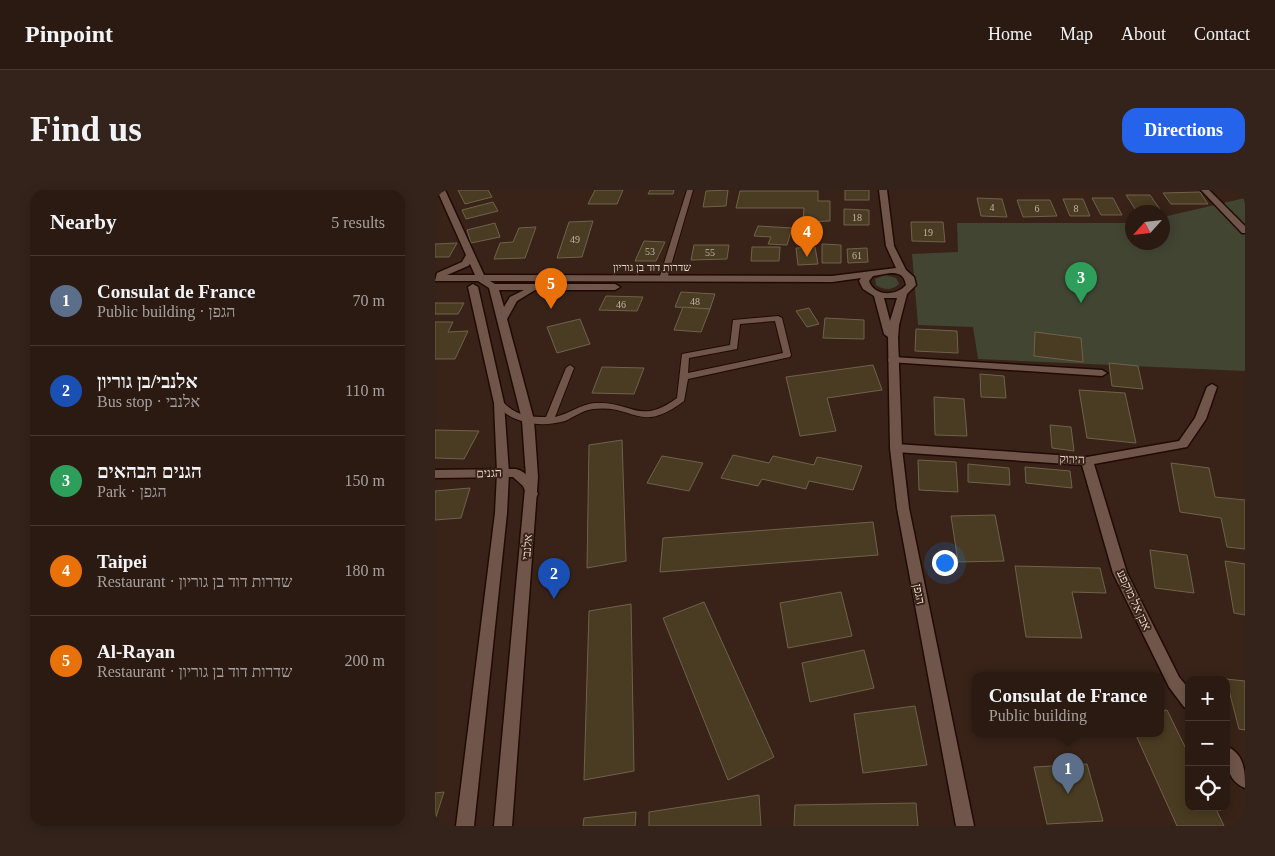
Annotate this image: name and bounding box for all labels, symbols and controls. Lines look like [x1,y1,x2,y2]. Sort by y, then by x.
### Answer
text: Pinpoint [25,21,113,47]
text: Home [988,24,1032,44]
text: Map [1060,24,1093,44]
text: About [1121,24,1166,44]
text: Contact [1194,24,1250,44]
button: Directions [1122,108,1245,153]
text: Find us [30,110,142,149]
house number: 4 [990,202,995,213]
house number: 6 [1035,203,1040,214]
house number: 8 [1074,203,1079,214]
north arrow [1125,205,1170,250]
text: Nearby [50,210,117,234]
house number: 18 [852,212,862,223]
text: 5 results [331,214,385,231]
pin: 4 [791,216,823,257]
house number: 19 [923,227,933,238]
house number: 49 [570,234,580,245]
house number: 53 [645,246,655,257]
house number: 55 [705,247,715,258]
house number: 61 [852,250,862,261]
street label: שדרות דוד בן גוריון [613,261,691,273]
pin: 3 [1065,262,1097,303]
pin: 5 [535,268,567,309]
text: Consulat de France [97,281,255,302]
text: 1 [62,292,70,309]
text: 70 m [353,292,385,309]
house number: 48 [690,296,700,307]
house number: 46 [616,299,626,310]
text: Public building · הגפן [97,303,236,320]
text: אלנבי/בן גוריון [97,371,198,392]
text: 2 [62,382,70,399]
text: 110 m [345,382,385,399]
text: Bus stop · אלנבי [97,393,200,410]
street label: הירוק [1059,452,1085,466]
text: הגנים הבהאים [97,461,202,482]
street label: הגנים [476,466,502,480]
text: 3 [62,472,70,489]
text: 150 m [345,472,385,489]
text: Park · הגפן [97,483,167,500]
street label: אלנבי [519,534,535,560]
your location [932,550,958,576]
text: Taipei [97,551,147,572]
pin: 2 [538,558,570,599]
text: 4 [62,562,70,579]
text: 180 m [345,562,385,579]
street label: אבן אל מוקפע [1114,568,1154,632]
text: Restaurant · שדרות דוד בן גוריון [97,573,292,590]
street label: הגפן [910,583,928,605]
text: Al-Rayan [97,641,175,662]
text: 5 [62,652,70,669]
text: 200 m [345,652,385,669]
text: Restaurant · שדרות דוד בן גוריון [97,663,292,680]
popup [972,672,1164,737]
map controls [1185,676,1230,811]
button: + [1185,676,1230,721]
text: Consulat de France [989,685,1147,706]
text: Public building [989,707,1087,724]
button: − [1185,721,1230,766]
pin: 1 [1052,753,1084,794]
button: locate [1185,766,1230,811]

